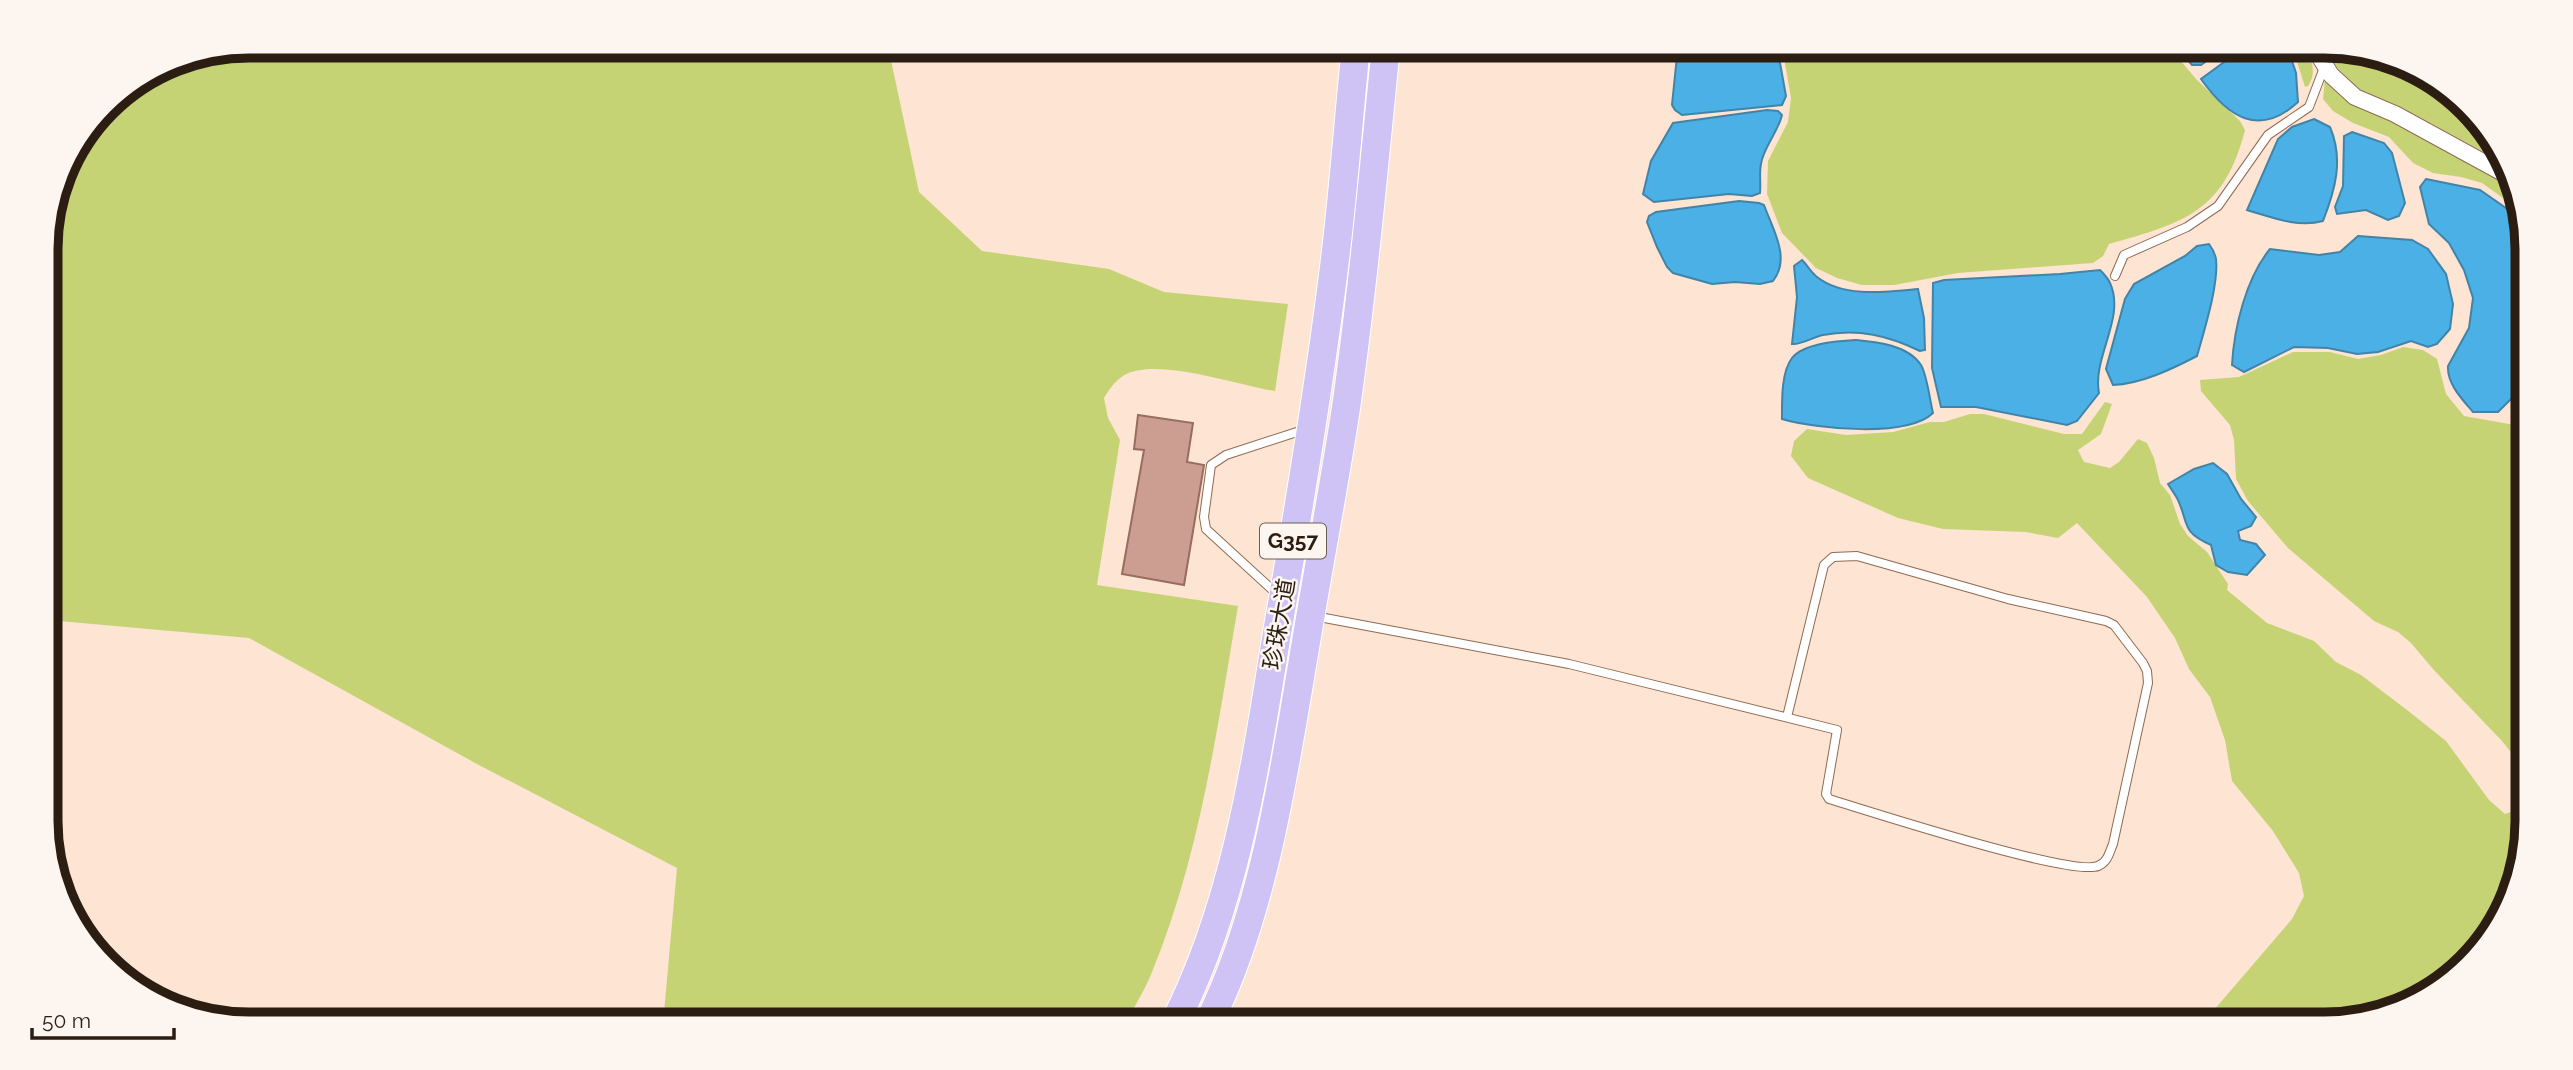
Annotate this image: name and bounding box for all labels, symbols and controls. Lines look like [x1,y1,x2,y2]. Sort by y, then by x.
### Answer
road number: G357 [1260,524,1326,558]
street label: 珍珠大道 [1257,576,1300,672]
scale bar [32,996,173,1040]
text: 50 m [42,1008,91,1033]

